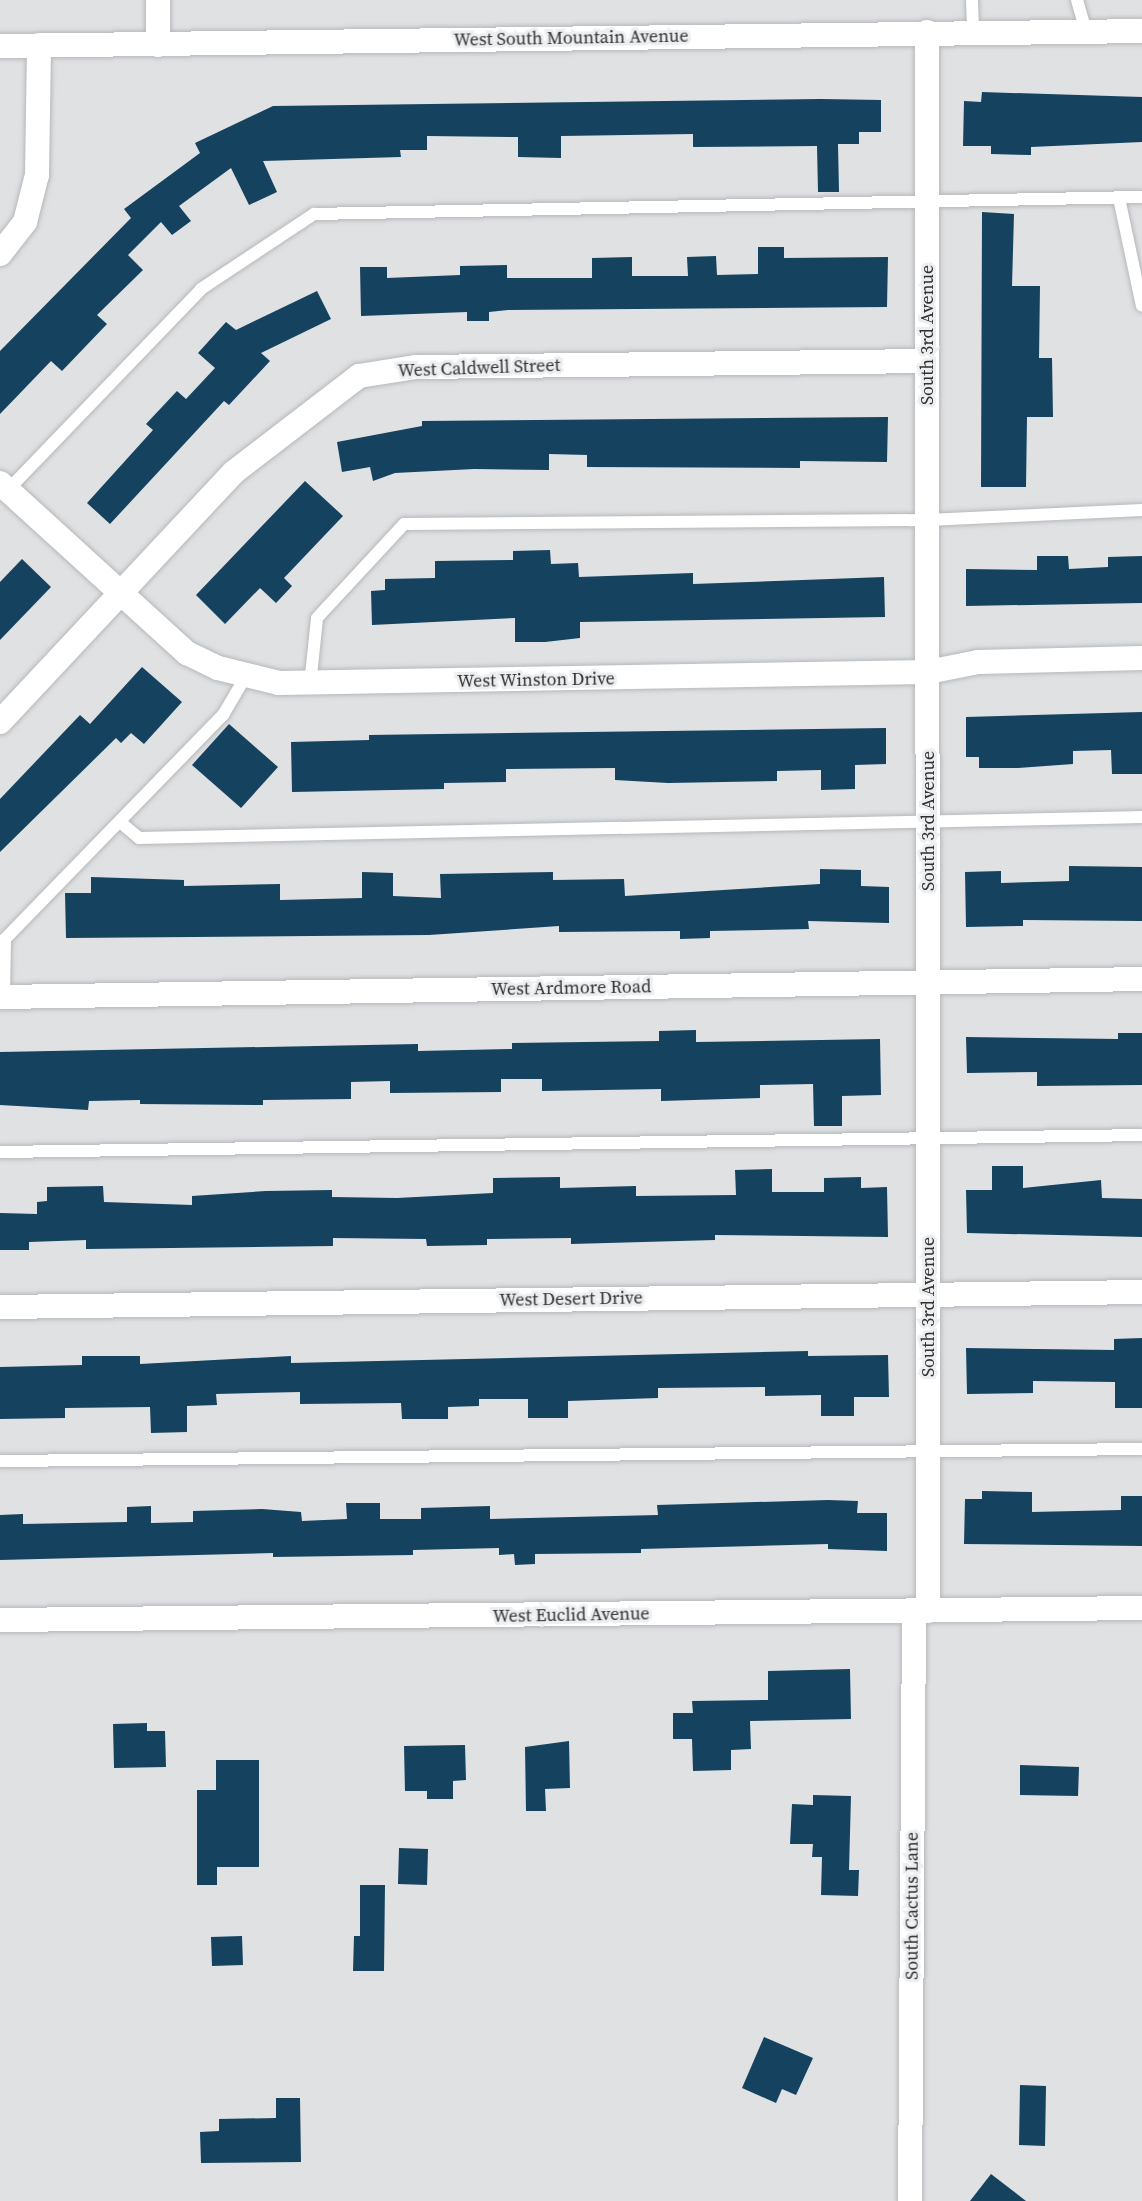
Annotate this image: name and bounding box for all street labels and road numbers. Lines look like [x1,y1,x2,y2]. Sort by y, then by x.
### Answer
street label: West South Mountain Avenue [453,25,689,51]
street label: South 3rd Avenue [916,265,938,405]
street label: West Caldwell Street [397,354,561,382]
street label: West Winston Drive [457,668,615,692]
street label: South 3rd Avenue [917,751,939,891]
street label: West Ardmore Road [491,976,651,1000]
street label: South 3rd Avenue [917,1237,939,1377]
street label: West Desert Drive [499,1287,643,1311]
street label: West Euclid Avenue [492,1603,650,1627]
street label: South Cactus Lane [901,1832,923,1980]

